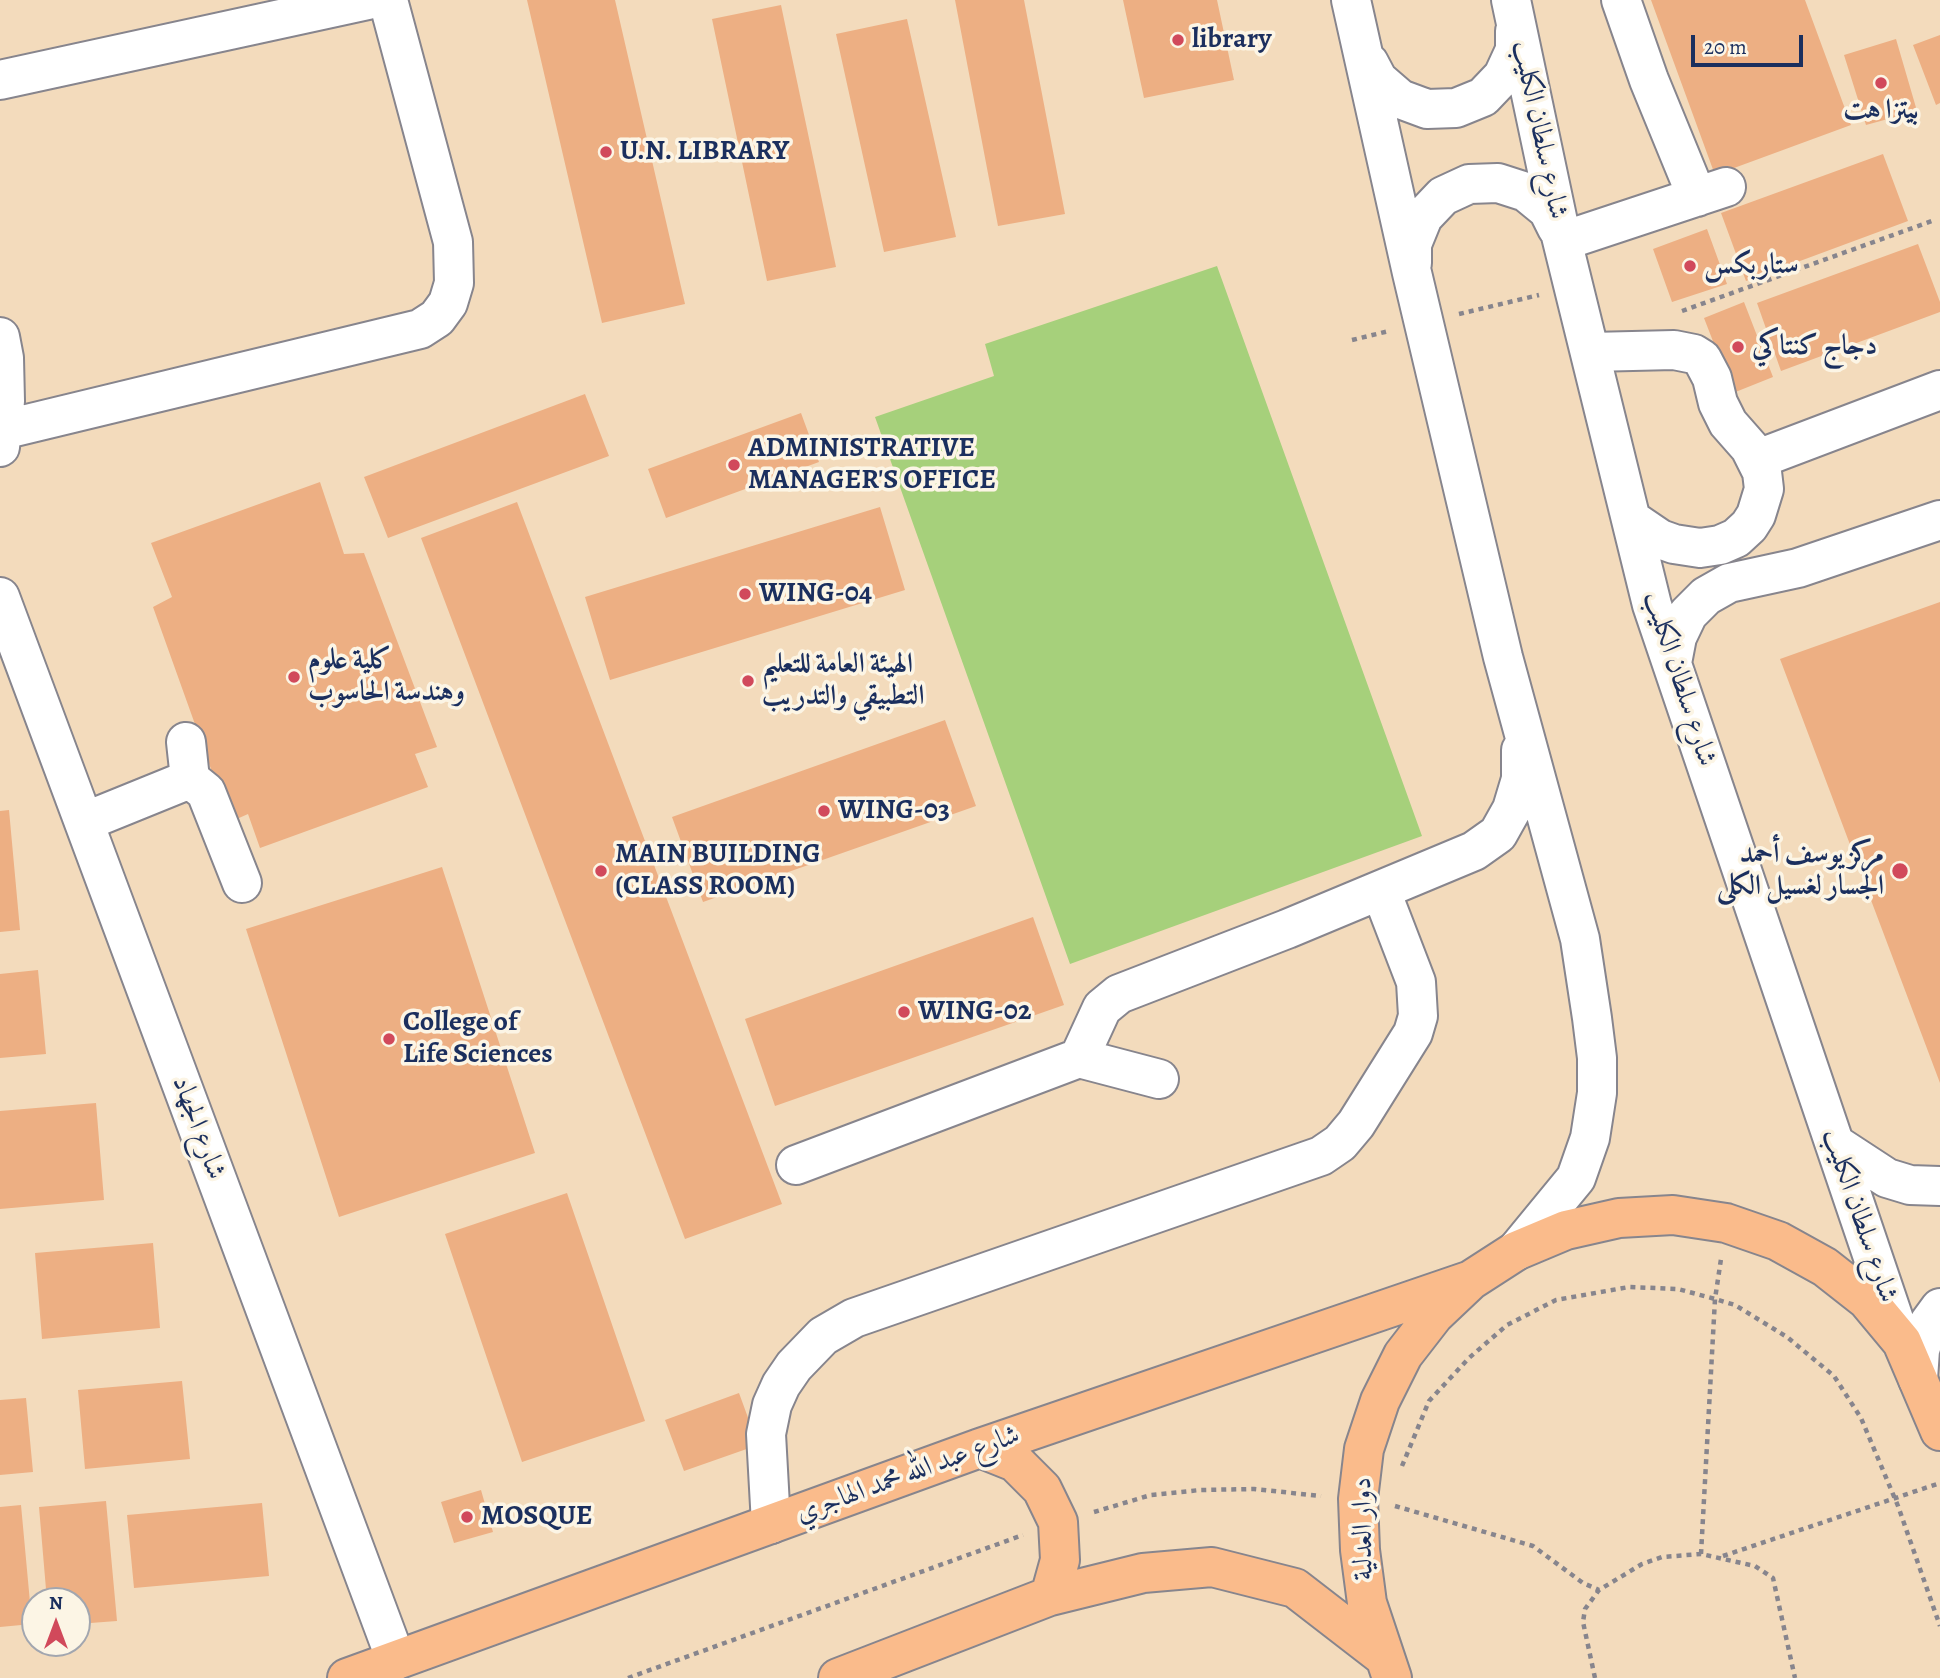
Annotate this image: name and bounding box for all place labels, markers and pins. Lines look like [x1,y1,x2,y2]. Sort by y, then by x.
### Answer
place label: library [1192,23,1272,57]
marker: library [1170,32,1186,48]
marker: بيتزا هت [1873,75,1889,91]
place label: بيتزا هت [1843,94,1919,128]
place label: U.N. LIBRARY [620,135,789,169]
marker: U.N. LIBRARY [598,144,614,160]
place label: ستاربكس [1704,249,1799,283]
marker: ستاربكس [1682,258,1698,274]
place label: دجاج كنتاكي [1752,330,1877,364]
marker: دجاج كنتاكي [1730,339,1746,355]
place label: ADMINISTRATIVE MANAGER'S OFFICE [748,432,996,498]
marker: ADMINISTRATIVE MANAGER'S OFFICE [726,457,742,473]
place label: WING-04 [759,577,872,611]
marker: WING-04 [737,586,753,602]
place label: كلية علوم وهندسة الحاسوب [308,644,465,710]
place label: الهيئة العامة للتعليم التطبيقي والتدريب [762,648,925,714]
marker: كلية علوم وهندسة الحاسوب [286,669,302,685]
marker: الهيئة العامة للتعليم التطبيقي والتدريب [740,673,756,689]
place label: WING-03 [838,794,950,828]
marker: WING-03 [816,803,832,819]
place label: MAIN BUILDING (CLASS ROOM) [615,838,821,904]
place label: مركز يوسف أحمد الجسار لغسيل الكلى [1717,838,1884,904]
marker: مركز يوسف أحمد الجسار لغسيل الكلى [1890,861,1910,881]
marker: MAIN BUILDING (CLASS ROOM) [593,863,609,879]
place label: WING-02 [918,995,1031,1029]
marker: WING-02 [896,1004,912,1020]
place label: College of Life Sciences [403,1006,553,1072]
marker: College of Life Sciences [381,1031,397,1047]
place label: MOSQUE [481,1500,593,1534]
marker: MOSQUE [459,1509,475,1525]

